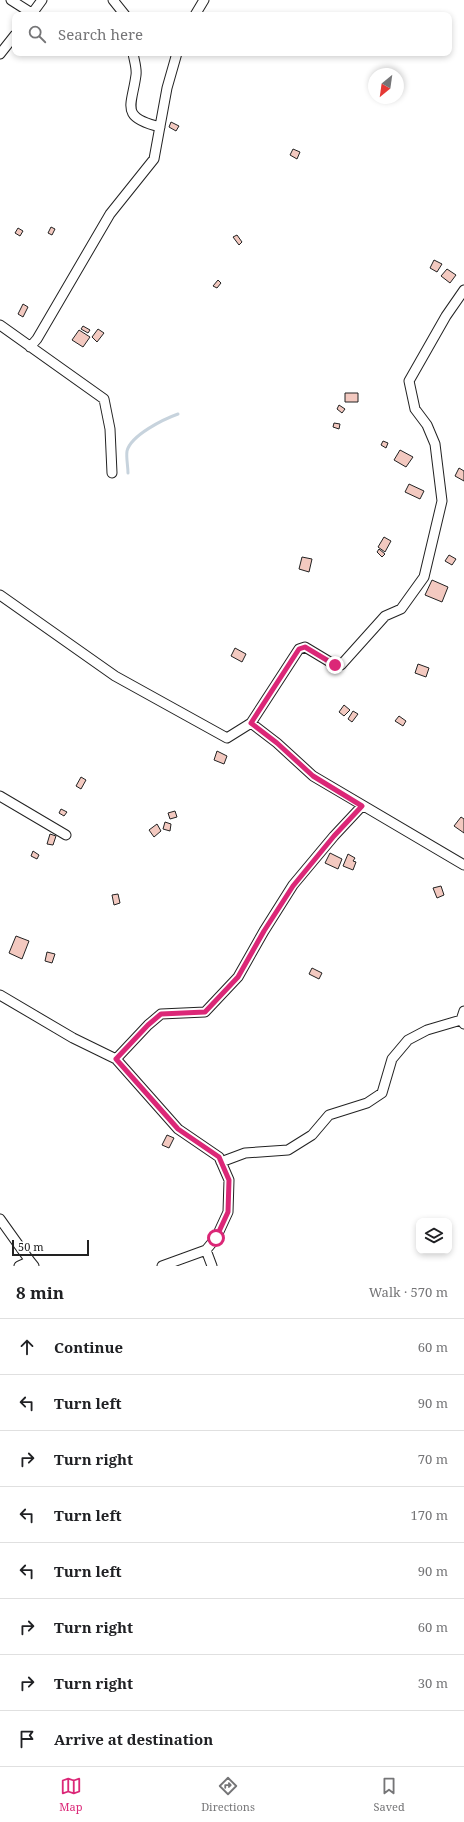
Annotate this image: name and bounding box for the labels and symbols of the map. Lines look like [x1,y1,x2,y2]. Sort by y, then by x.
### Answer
north arrow [368,68,404,104]
route end [326,656,344,674]
route start [207,1229,225,1247]
scale bar [12,1238,89,1257]

